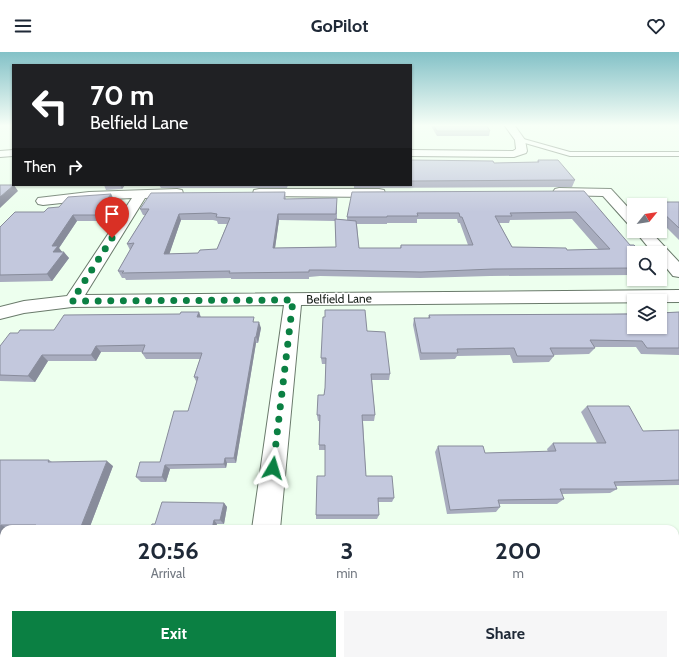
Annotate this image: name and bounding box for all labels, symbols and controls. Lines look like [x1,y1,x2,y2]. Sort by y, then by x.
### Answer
icon: menu [12,15,34,37]
text: GoPilot [311,15,368,37]
icon: heart [645,15,667,37]
text: 70 m [90,78,154,112]
icon: left [24,80,76,132]
text: Belfield Lane [90,112,188,134]
icon: right [64,156,86,178]
text: Then [24,158,56,176]
pin [95,197,129,238]
north arrow [627,198,667,238]
map controls [627,198,667,334]
icon: arrive [101,203,123,225]
button: search [627,246,667,286]
street label: Belfield Lane [306,290,372,307]
button: layers [627,294,667,334]
position arrow [252,447,294,489]
text: 20:56 [137,536,199,565]
text: 3 [340,536,353,565]
text: 200 [495,536,542,565]
text: Arrival [151,565,185,581]
text: min [336,565,358,581]
text: m [513,565,524,581]
button: Exit [12,611,336,657]
button: Share [344,611,667,657]

